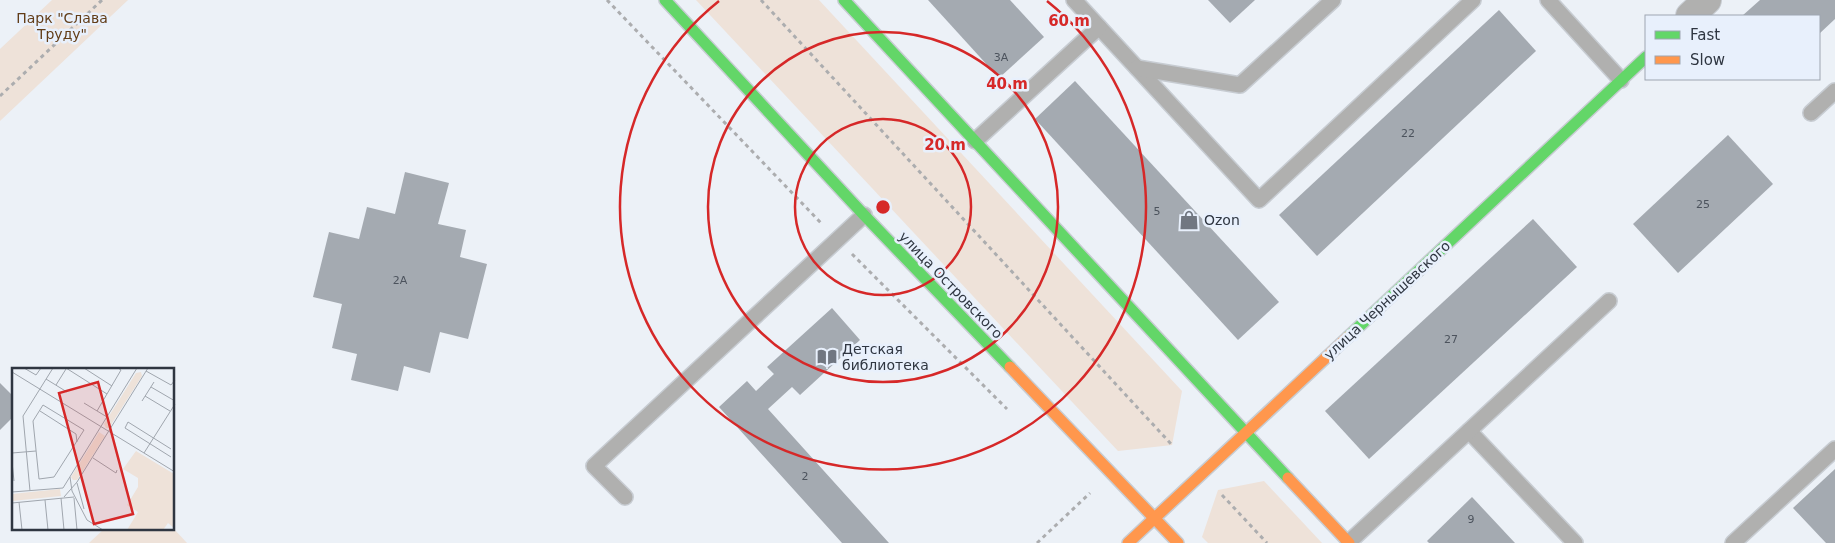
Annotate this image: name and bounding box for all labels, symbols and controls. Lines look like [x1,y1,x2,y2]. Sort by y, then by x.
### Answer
park label: Парк "Слава Труду" [16,10,108,42]
text: 60 m [1048,12,1090,30]
legend [1645,15,1820,80]
text: Fast [1690,26,1720,44]
house number: 3А [994,51,1009,64]
text: Slow [1690,51,1725,69]
text: 40 m [986,75,1028,93]
house number: 22 [1401,127,1415,140]
text: 20 m [924,136,966,154]
centre of rings [874,198,892,216]
house number: 25 [1696,198,1710,211]
house number: 5 [1154,205,1161,218]
shop icon: Ozon [1178,209,1200,231]
place label: Ozon [1204,212,1240,228]
street label: улица Островского [896,228,1006,342]
street label: улица Чернышевского [1321,237,1453,363]
house number: 2А [393,274,408,287]
house number: 27 [1444,333,1458,346]
place label: Детская библиотека [842,341,929,373]
library icon: Детская библиотека [816,346,838,368]
inset map [12,368,175,530]
house number: 2 [802,470,809,483]
house number: 9 [1468,513,1475,526]

